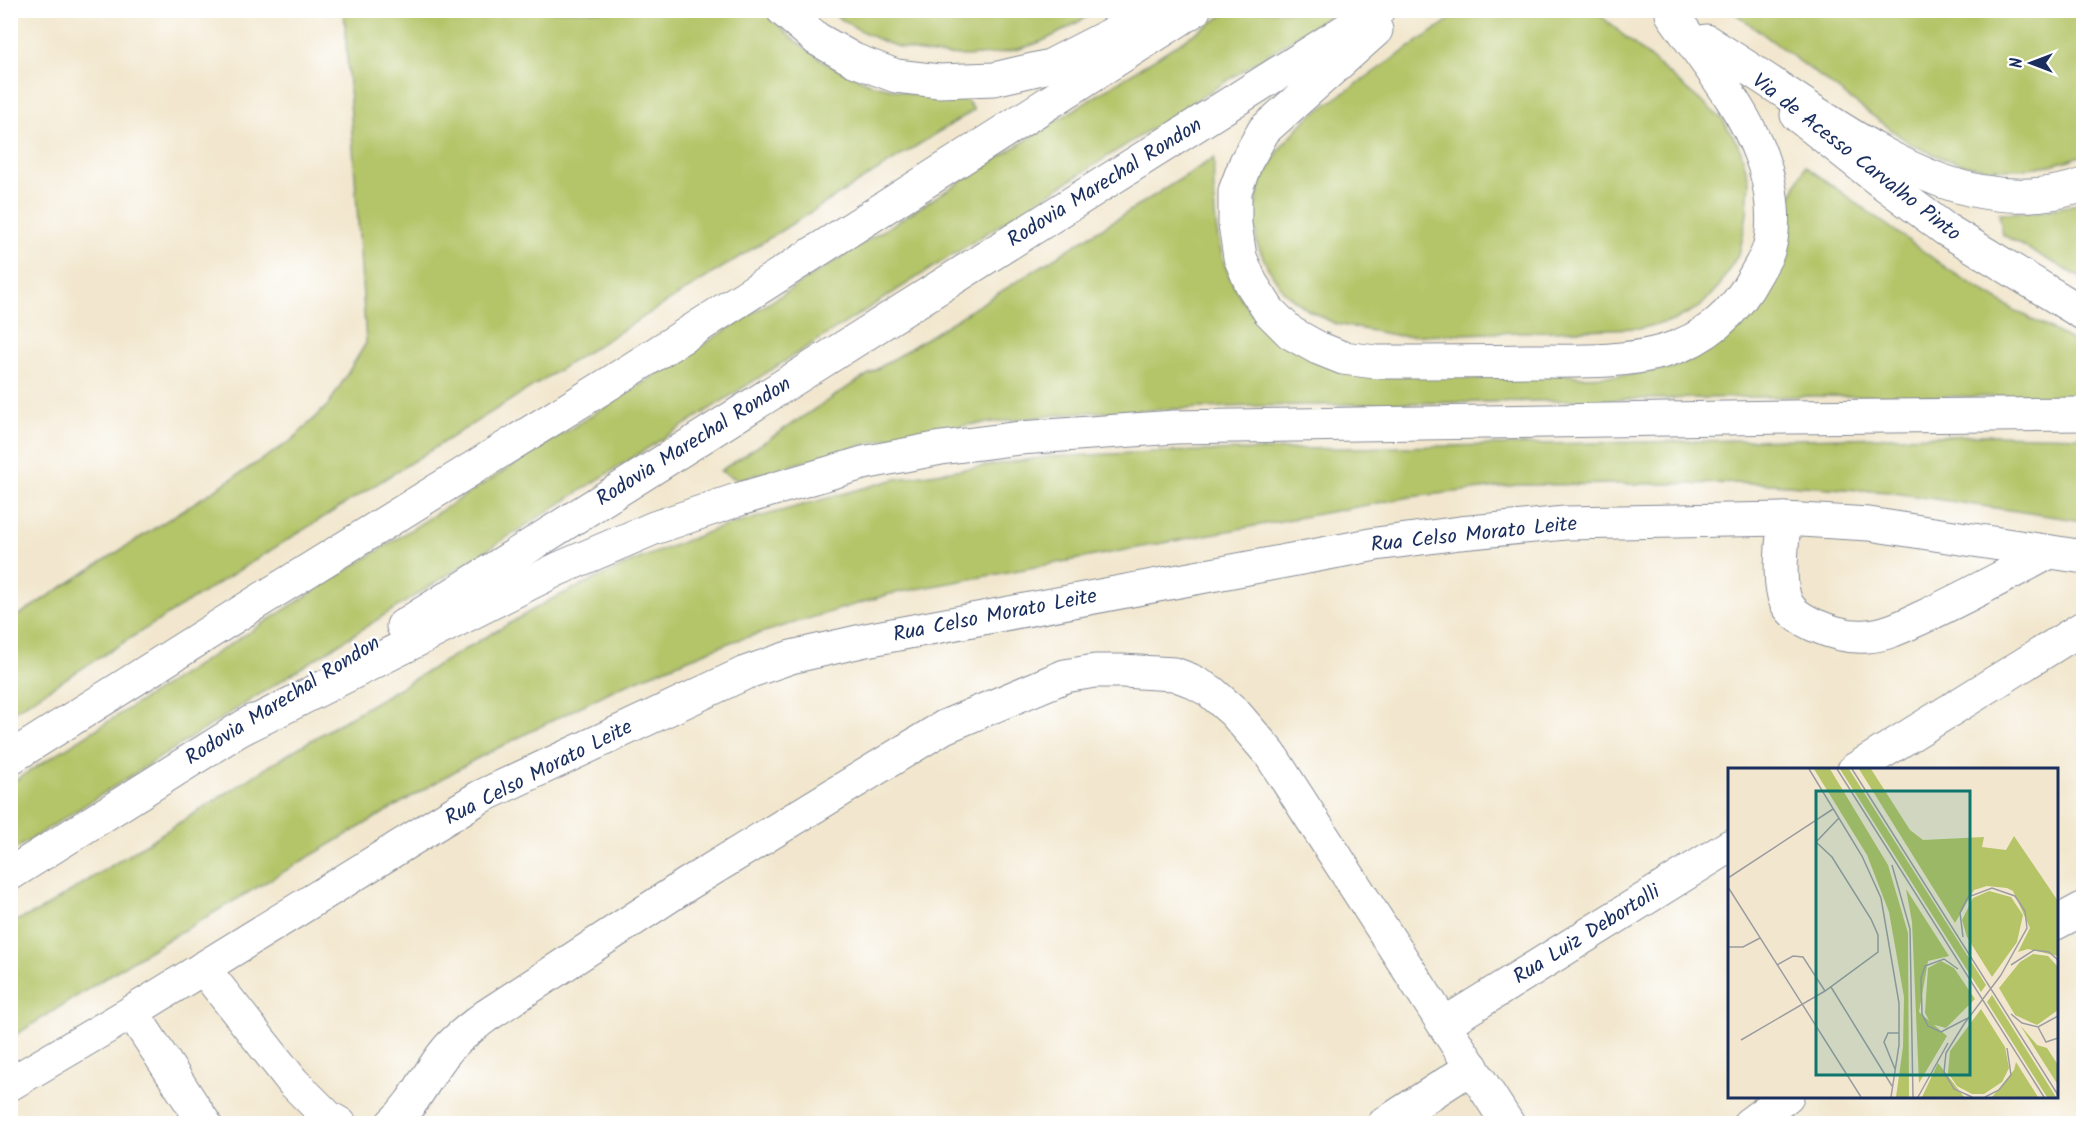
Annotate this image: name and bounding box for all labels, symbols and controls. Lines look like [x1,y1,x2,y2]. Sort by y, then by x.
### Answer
north arrow [2001,33,2061,93]
text: N [2005,58,2030,68]
street label: Via de Acesso Carvalho Pinto [1744,66,1968,250]
street label: Rodovia Marechal Rondon [1001,109,1209,257]
street label: Rodovia Marechal Rondon [590,368,798,516]
street label: Rua Celso Morato Leite [1369,508,1579,562]
street label: Rua Celso Morato Leite [890,580,1100,652]
street label: Rodovia Marechal Rondon [179,627,387,775]
street label: Rua Celso Morato Leite [439,711,639,835]
inset map [1728,768,2058,1098]
street label: Rua Luiz Debortolli [1507,876,1668,994]

